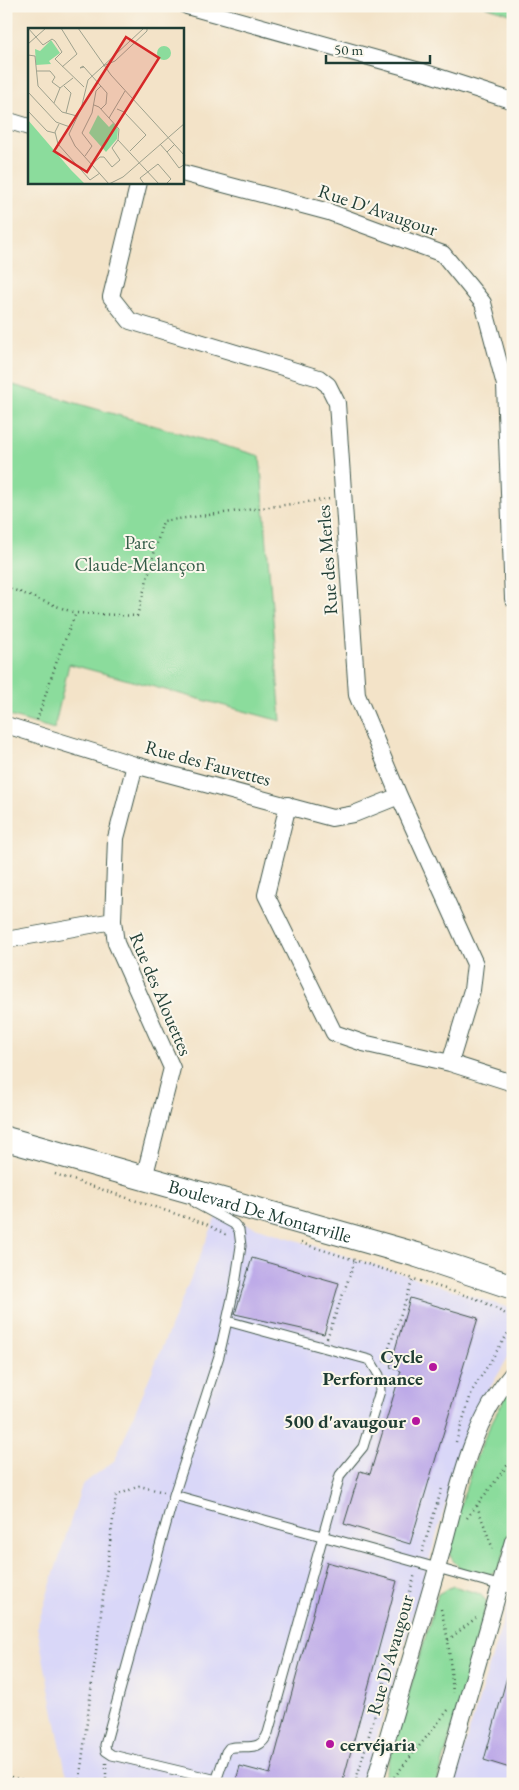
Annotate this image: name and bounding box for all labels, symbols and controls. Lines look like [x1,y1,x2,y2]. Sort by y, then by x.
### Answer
inset map [28,28,184,184]
scale bar [326,32,430,64]
text: 50 m [334,40,363,59]
street label: Rue D'Avaugour [315,178,441,242]
street label: Rue des Merles [311,504,343,616]
park label: Parc Claude-Melançon [75,530,206,577]
street label: Rue des Fauvettes [142,734,274,792]
street label: Rue des Alouettes [124,928,198,1060]
street label: Boulevard De Montarville [166,1173,355,1248]
place label: Cycle Performance [322,1344,423,1391]
marker: Cycle Performance [427,1361,439,1373]
place label: 500 d'avaugour [284,1409,406,1434]
marker: 500 d'avaugour [410,1415,422,1427]
street label: Rue D'Avaugour [361,1591,419,1718]
place label: cervéjaria [340,1732,416,1757]
marker: cervéjaria [324,1738,336,1750]

